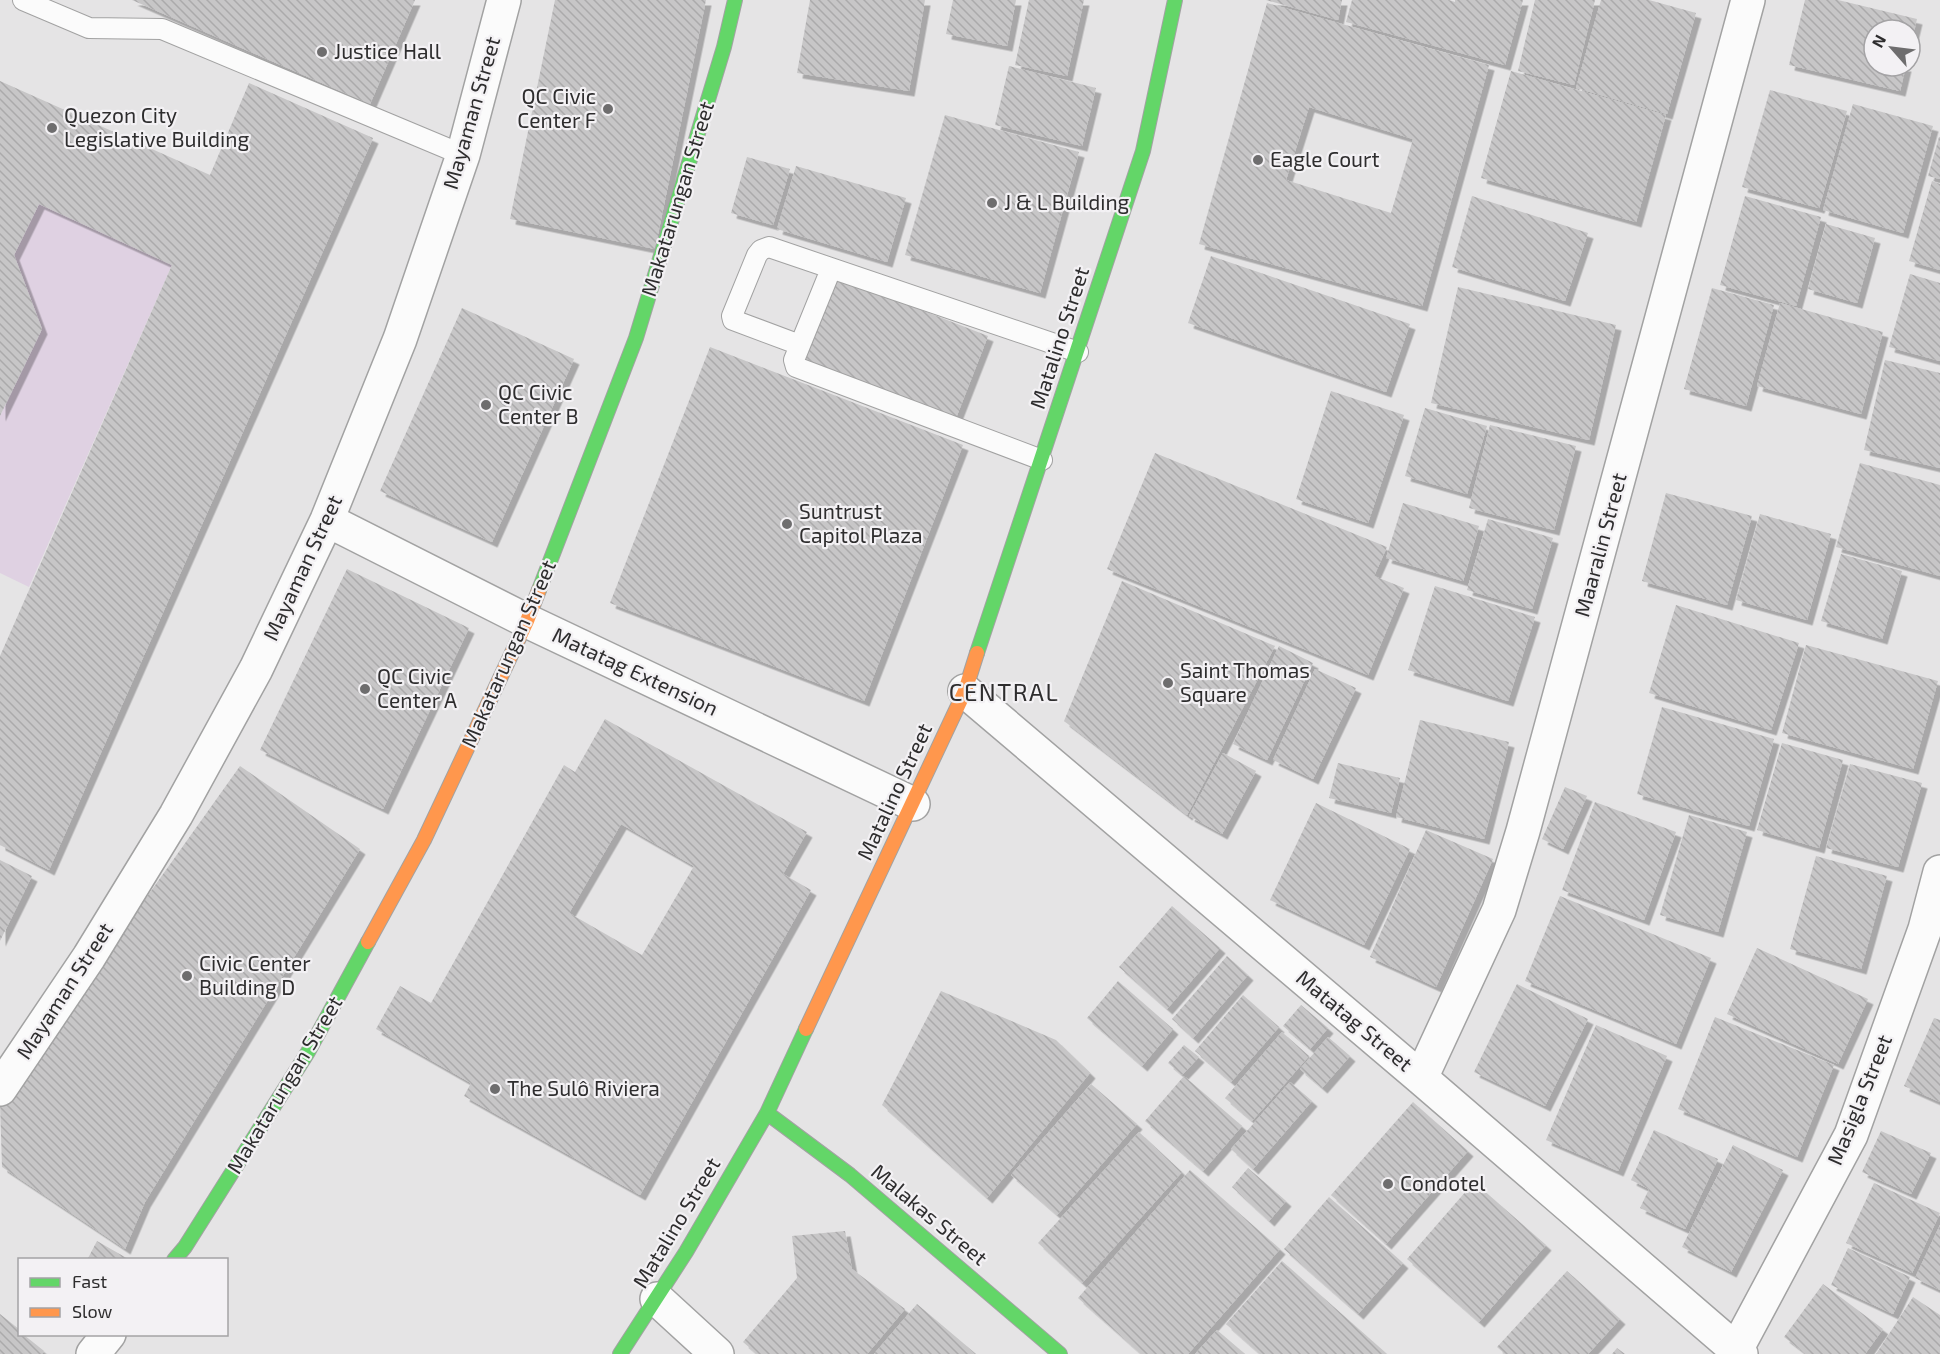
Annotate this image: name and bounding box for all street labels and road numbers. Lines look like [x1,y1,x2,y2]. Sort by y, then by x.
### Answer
street label: Mayaman Street [437,33,504,192]
street label: Makatarungan Street [635,98,718,299]
street label: Matalino Street [1024,263,1093,412]
street label: Maaralin Street [1568,470,1631,619]
street label: Mayaman Street [257,491,346,644]
street label: Makatarungan Street [455,556,560,751]
street label: Matatag Extension [549,621,722,720]
street label: Matalino Street [851,719,936,864]
street label: Mayaman Street [10,917,117,1063]
street label: Matatag Street [1292,964,1418,1076]
street label: Makatarungan Street [221,991,347,1178]
street label: Masigla Street [1821,1031,1896,1168]
street label: Matalino Street [627,1152,725,1292]
street label: Malakas Street [867,1158,993,1270]

